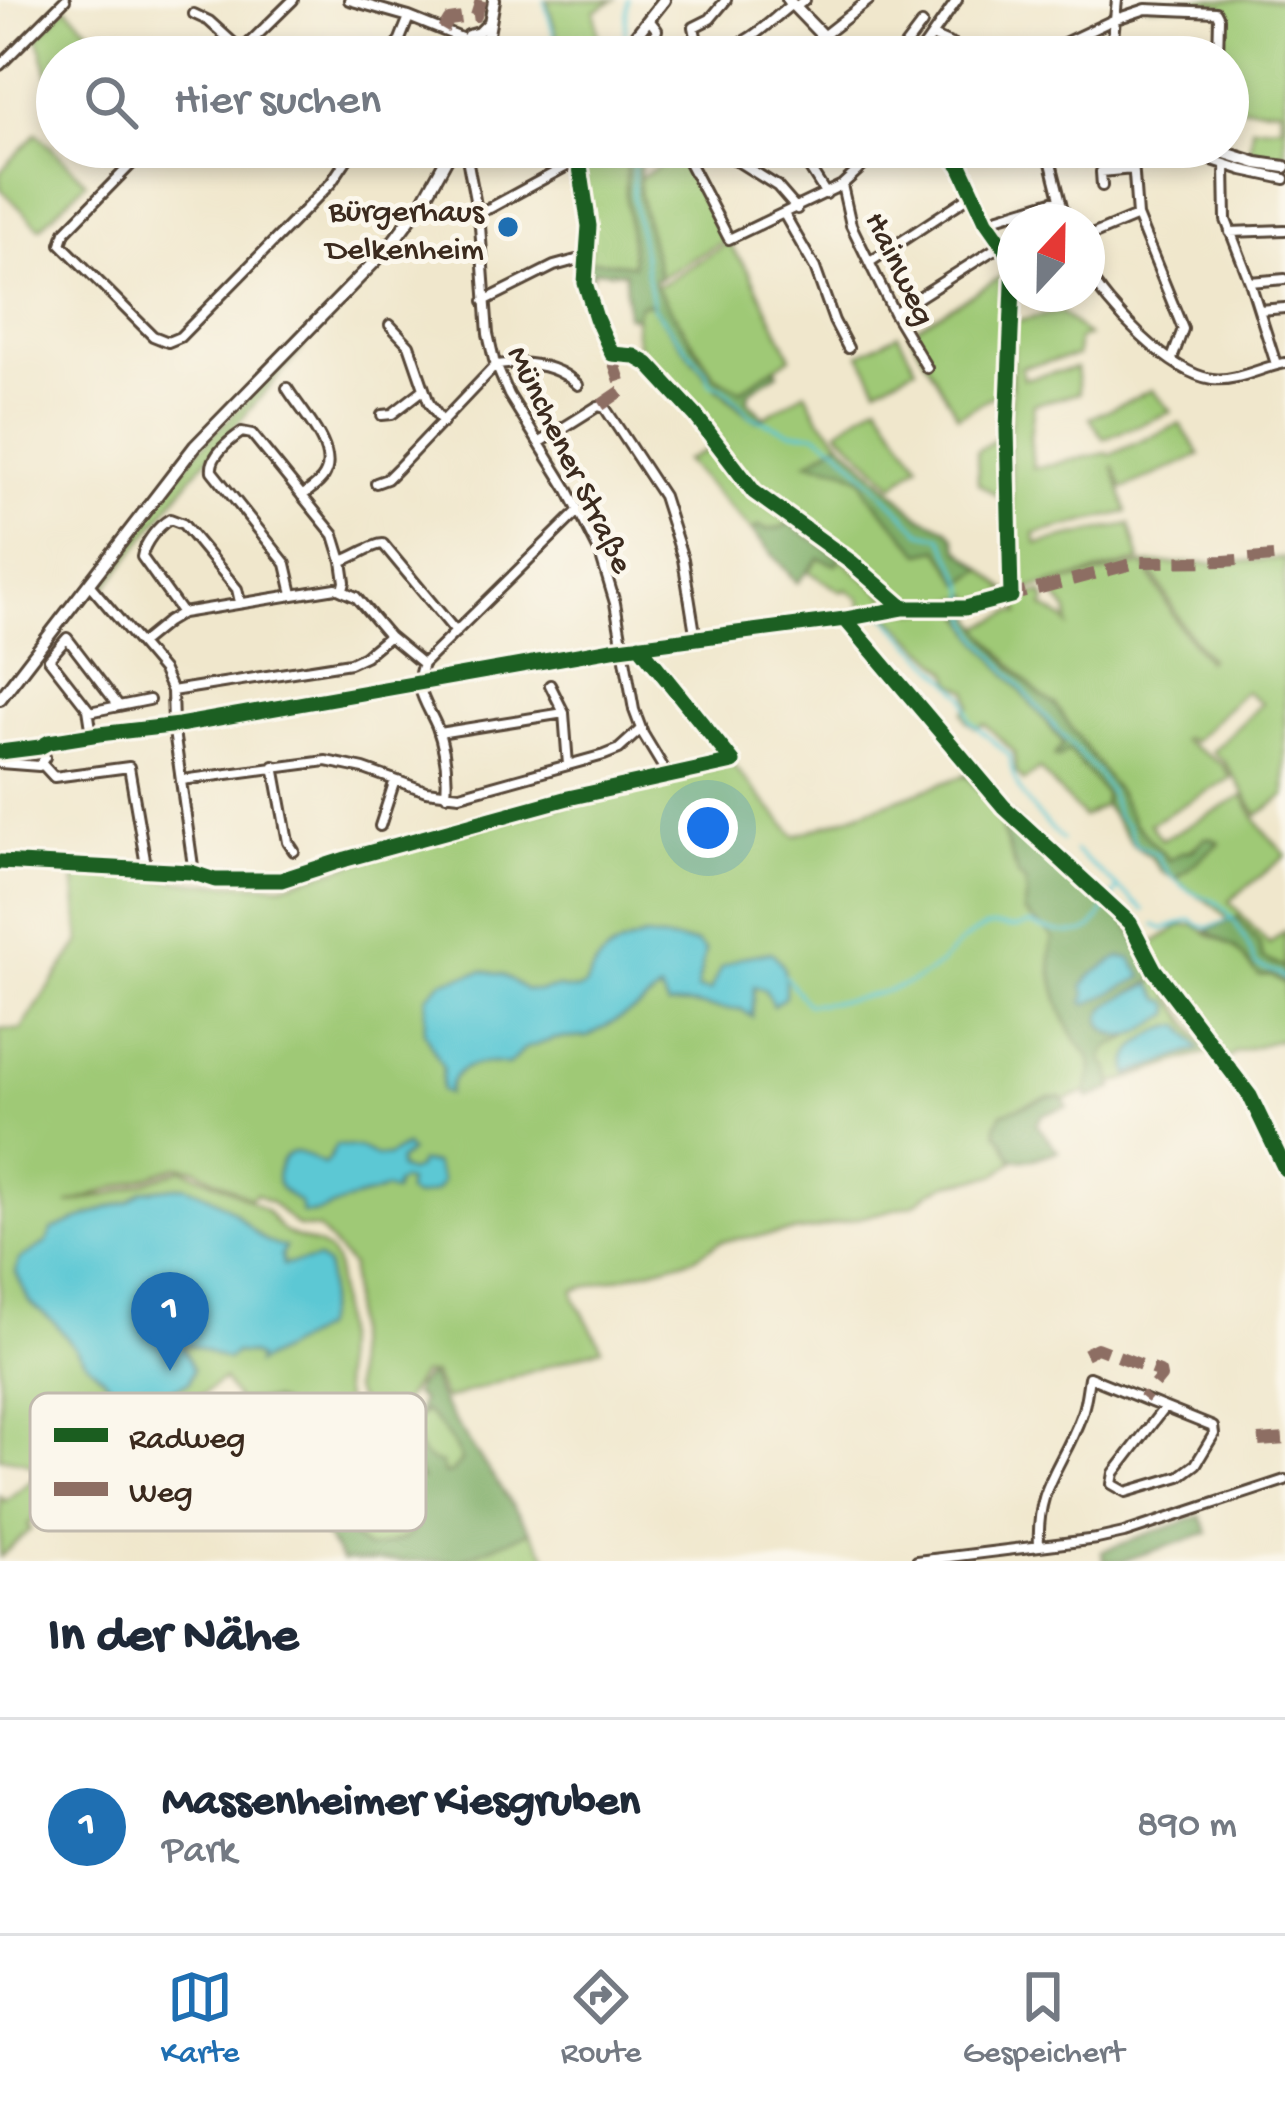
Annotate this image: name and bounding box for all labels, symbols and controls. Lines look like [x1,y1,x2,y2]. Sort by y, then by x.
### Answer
search box [36,36,1249,168]
icon: search [78,69,144,135]
text: Hier suchen [174,76,381,129]
place label: Bürgerhaus Delkenheim [323,195,485,271]
north arrow [997,204,1105,312]
street label: Hainweg [854,207,941,333]
marker: Bürgerhaus Delkenheim [495,214,521,240]
street label: Münchener Straße [496,341,639,581]
your location [678,798,738,858]
pin: 1 [131,1272,209,1371]
legend [30,1393,426,1531]
text: Radweg [129,1422,245,1460]
text: Weg [129,1476,193,1514]
text: In der Nähe [48,1609,298,1669]
text: Massenheimer Kiesgruben [162,1777,640,1830]
text: 1 [79,1804,95,1850]
text: 890 m [1137,1804,1237,1850]
text: Park [162,1830,236,1876]
tab: Karte [161,1964,239,2074]
tab: Route [561,1964,641,2074]
tab: Gespeichert [963,1964,1124,2074]

